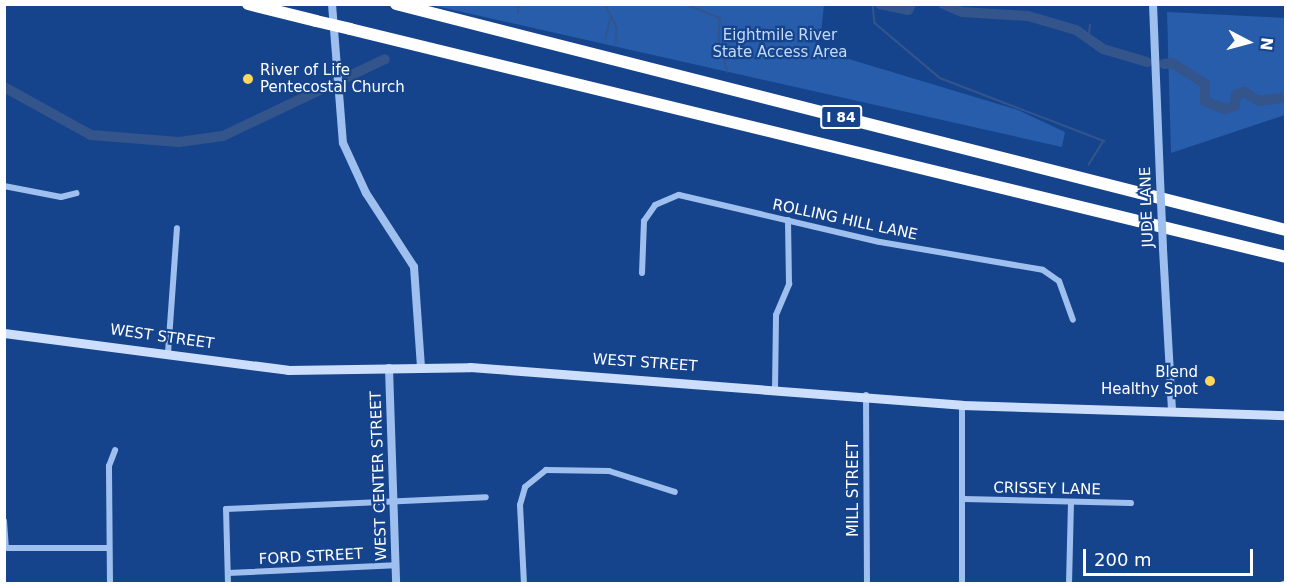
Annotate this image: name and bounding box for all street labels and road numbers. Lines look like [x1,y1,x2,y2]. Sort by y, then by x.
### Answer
road number: I 84 [820,106,862,128]
street label: JUDE LANE [1137,166,1157,248]
street label: ROLLING HILL LANE [771,196,919,244]
street label: WEST STREET [109,321,215,353]
street label: WEST STREET [592,350,698,376]
street label: WEST CENTER STREET [367,391,391,561]
street label: MILL STREET [845,441,863,537]
street label: CRISSEY LANE [993,479,1101,499]
street label: FORD STREET [258,545,364,569]

